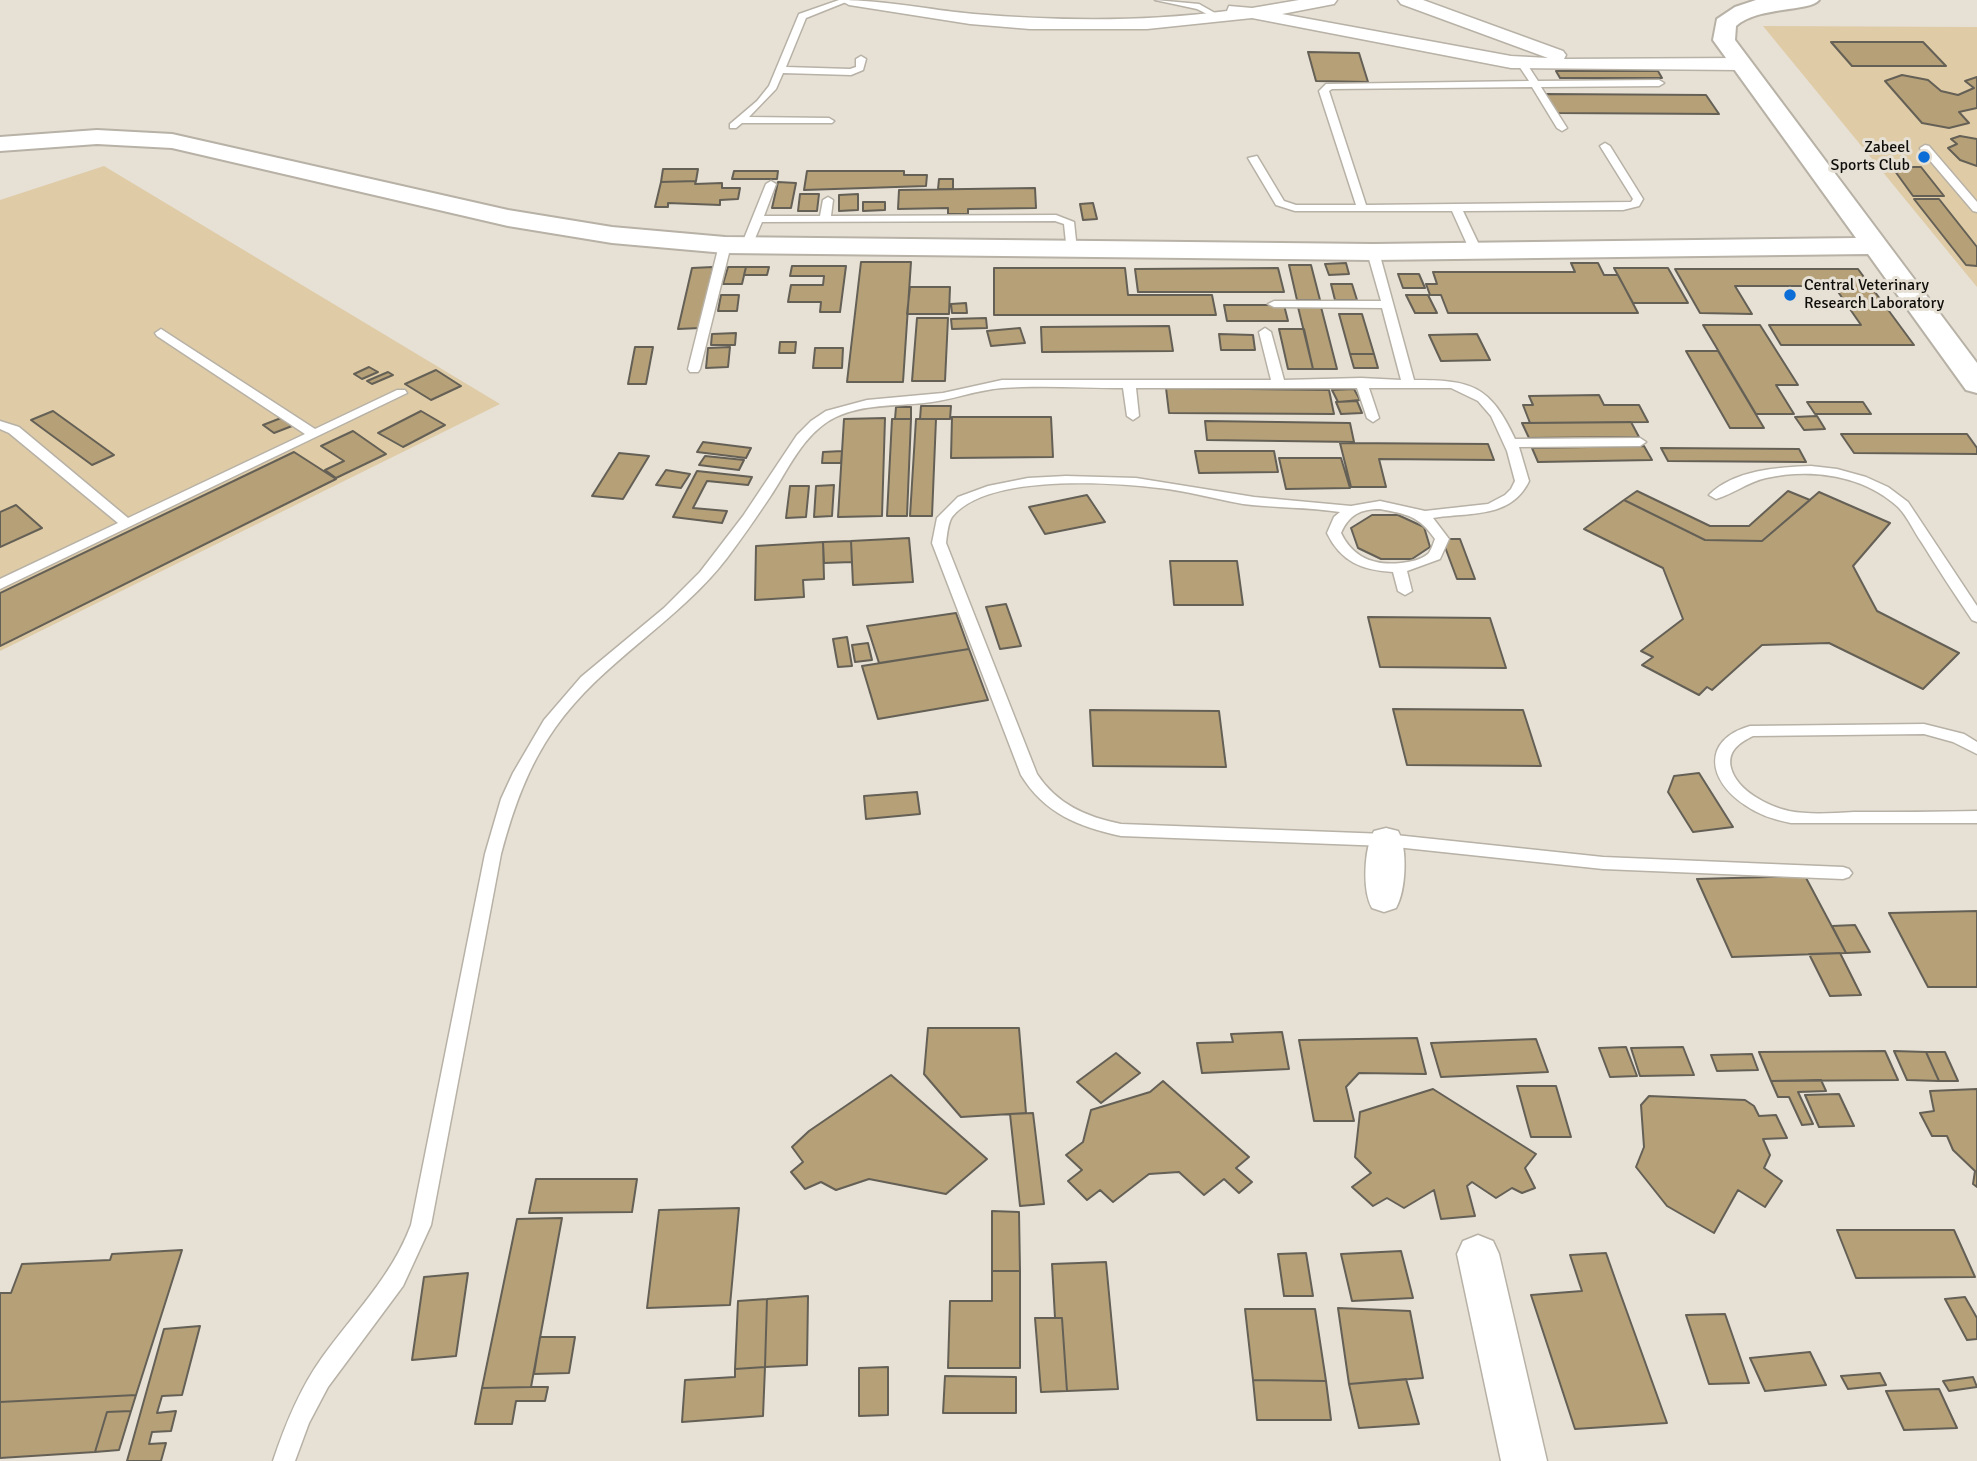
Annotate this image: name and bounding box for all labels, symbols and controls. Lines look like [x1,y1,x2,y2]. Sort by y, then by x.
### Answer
place label: Zabeel Sports Club [1831,138,1910,176]
marker: Zabeel Sports Club [1916,149,1932,165]
place label: Central Veterinary Research Laboratory [1804,276,1944,314]
marker: Central Veterinary Research Laboratory [1782,287,1798,303]

